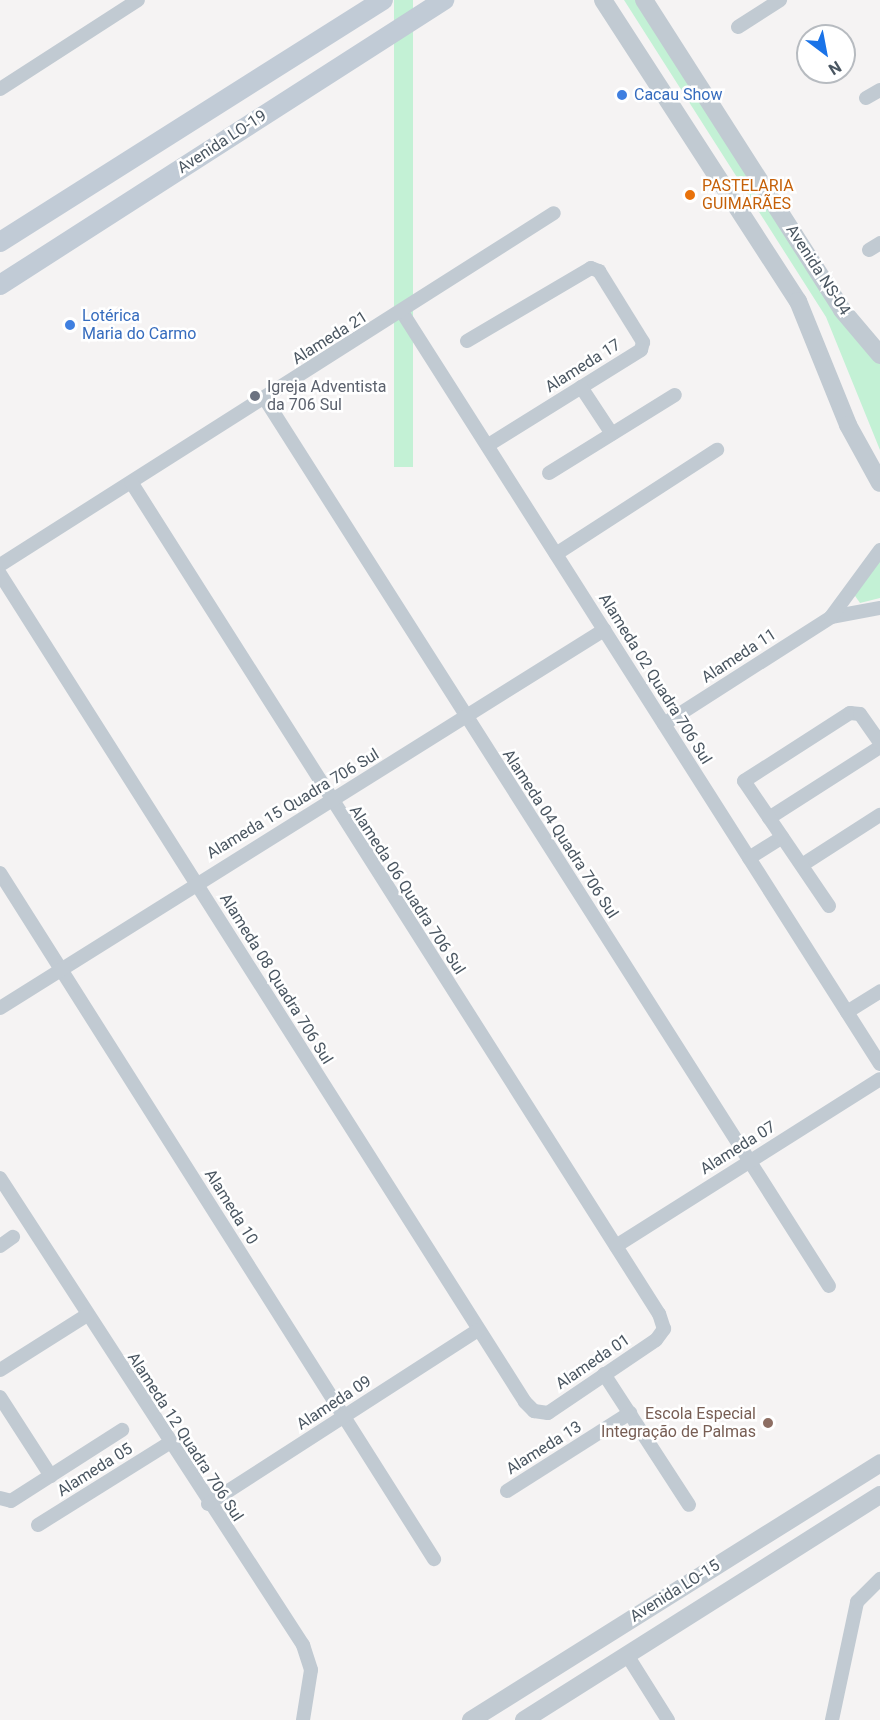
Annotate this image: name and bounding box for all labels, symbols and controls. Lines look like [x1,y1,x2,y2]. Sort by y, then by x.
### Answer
north arrow [796,24,856,84]
text: N [825,57,845,79]
place label: Cacau Show [634,85,722,105]
marker: Cacau Show [615,88,629,102]
street label: Avenida LO-19 [174,106,270,178]
place label: PASTELARIA GUIMARÃES [702,176,794,214]
marker: PASTELARIA GUIMARÃES [683,188,697,202]
street label: Avenida NS-04 [782,221,854,319]
place label: Lotérica Maria do Carmo [82,306,196,344]
street label: Alameda 21 [289,307,371,369]
marker: Lotérica Maria do Carmo [63,318,77,332]
street label: Alameda 17 [542,335,624,397]
place label: Igreja Adventista da 706 Sul [267,377,386,415]
marker: Igreja Adventista da 706 Sul [248,389,262,403]
street label: Alameda 02 Quadra 706 Sul [594,590,716,768]
street label: Alameda 11 [698,625,780,687]
street label: Alameda 15 Quadra 706 Sul [203,745,383,863]
street label: Alameda 04 Quadra 706 Sul [498,746,622,922]
street label: Alameda 06 Quadra 706 Sul [345,802,469,978]
street label: Alameda 08 Quadra 706 Sul [215,890,337,1068]
street label: Alameda 07 [697,1117,779,1179]
street label: Alameda 10 [200,1166,262,1248]
street label: Alameda 01 [552,1330,634,1394]
street label: Alameda 12 Quadra 706 Sul [123,1349,247,1525]
street label: Alameda 09 [293,1372,375,1434]
place label: Escola Especial Integração de Palmas [601,1404,756,1442]
marker: Escola Especial Integração de Palmas [761,1416,775,1430]
street label: Alameda 13 [503,1417,585,1479]
street label: Alameda 05 [54,1439,136,1501]
street label: Avenida LO-15 [627,1556,723,1626]

